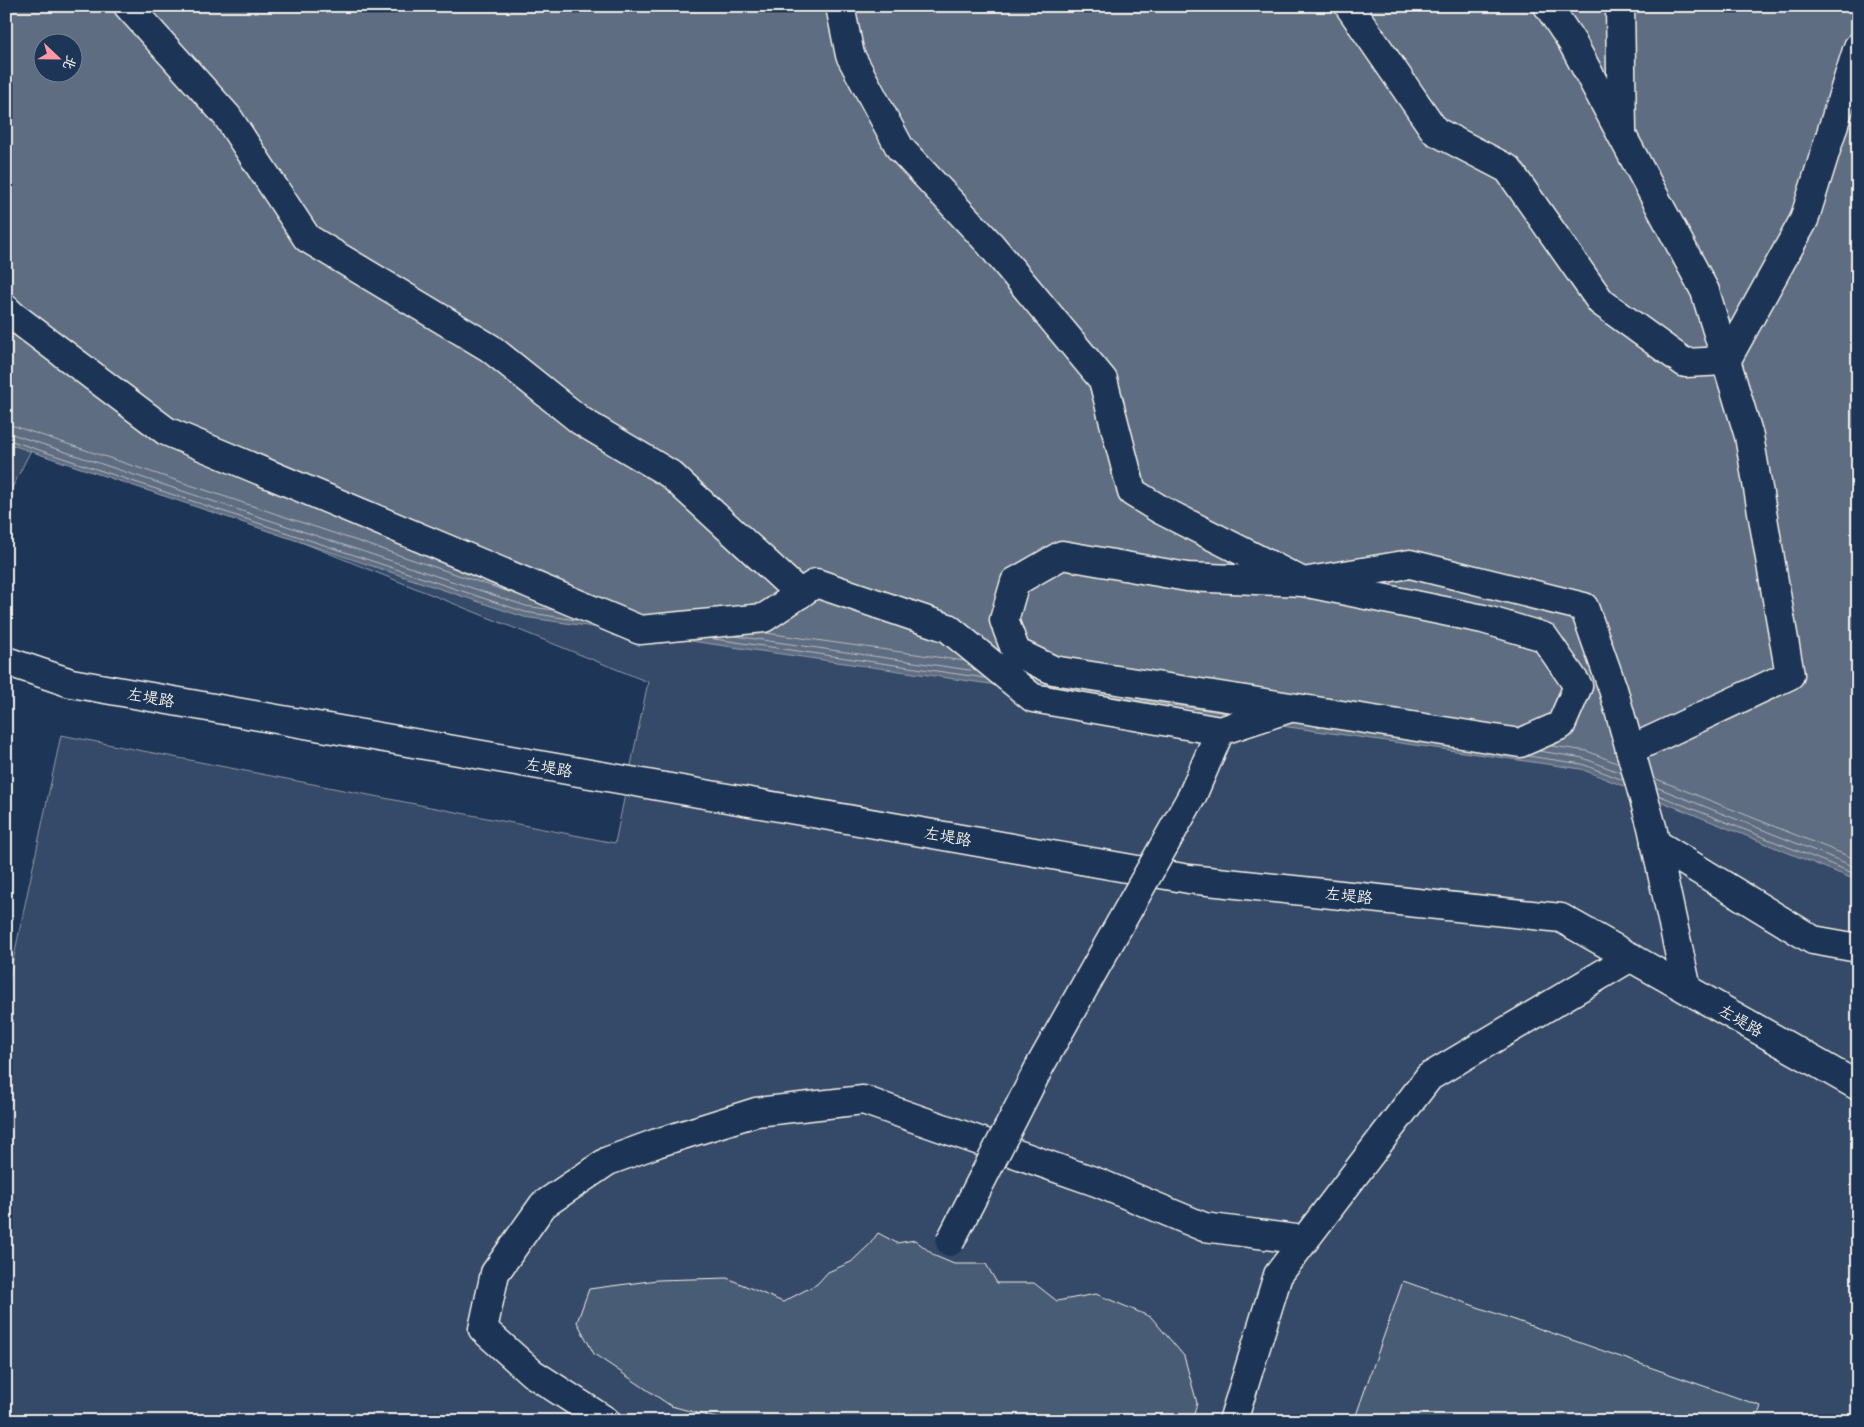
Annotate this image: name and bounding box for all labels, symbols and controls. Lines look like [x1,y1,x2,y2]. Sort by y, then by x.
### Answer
north arrow [32,32,82,82]
text: 北 [57,52,81,73]
street label: 左堤路 [125,683,176,713]
street label: 左堤路 [523,753,574,783]
street label: 左堤路 [922,822,973,852]
street label: 左堤路 [1324,883,1374,909]
street label: 左堤路 [1714,999,1767,1042]

